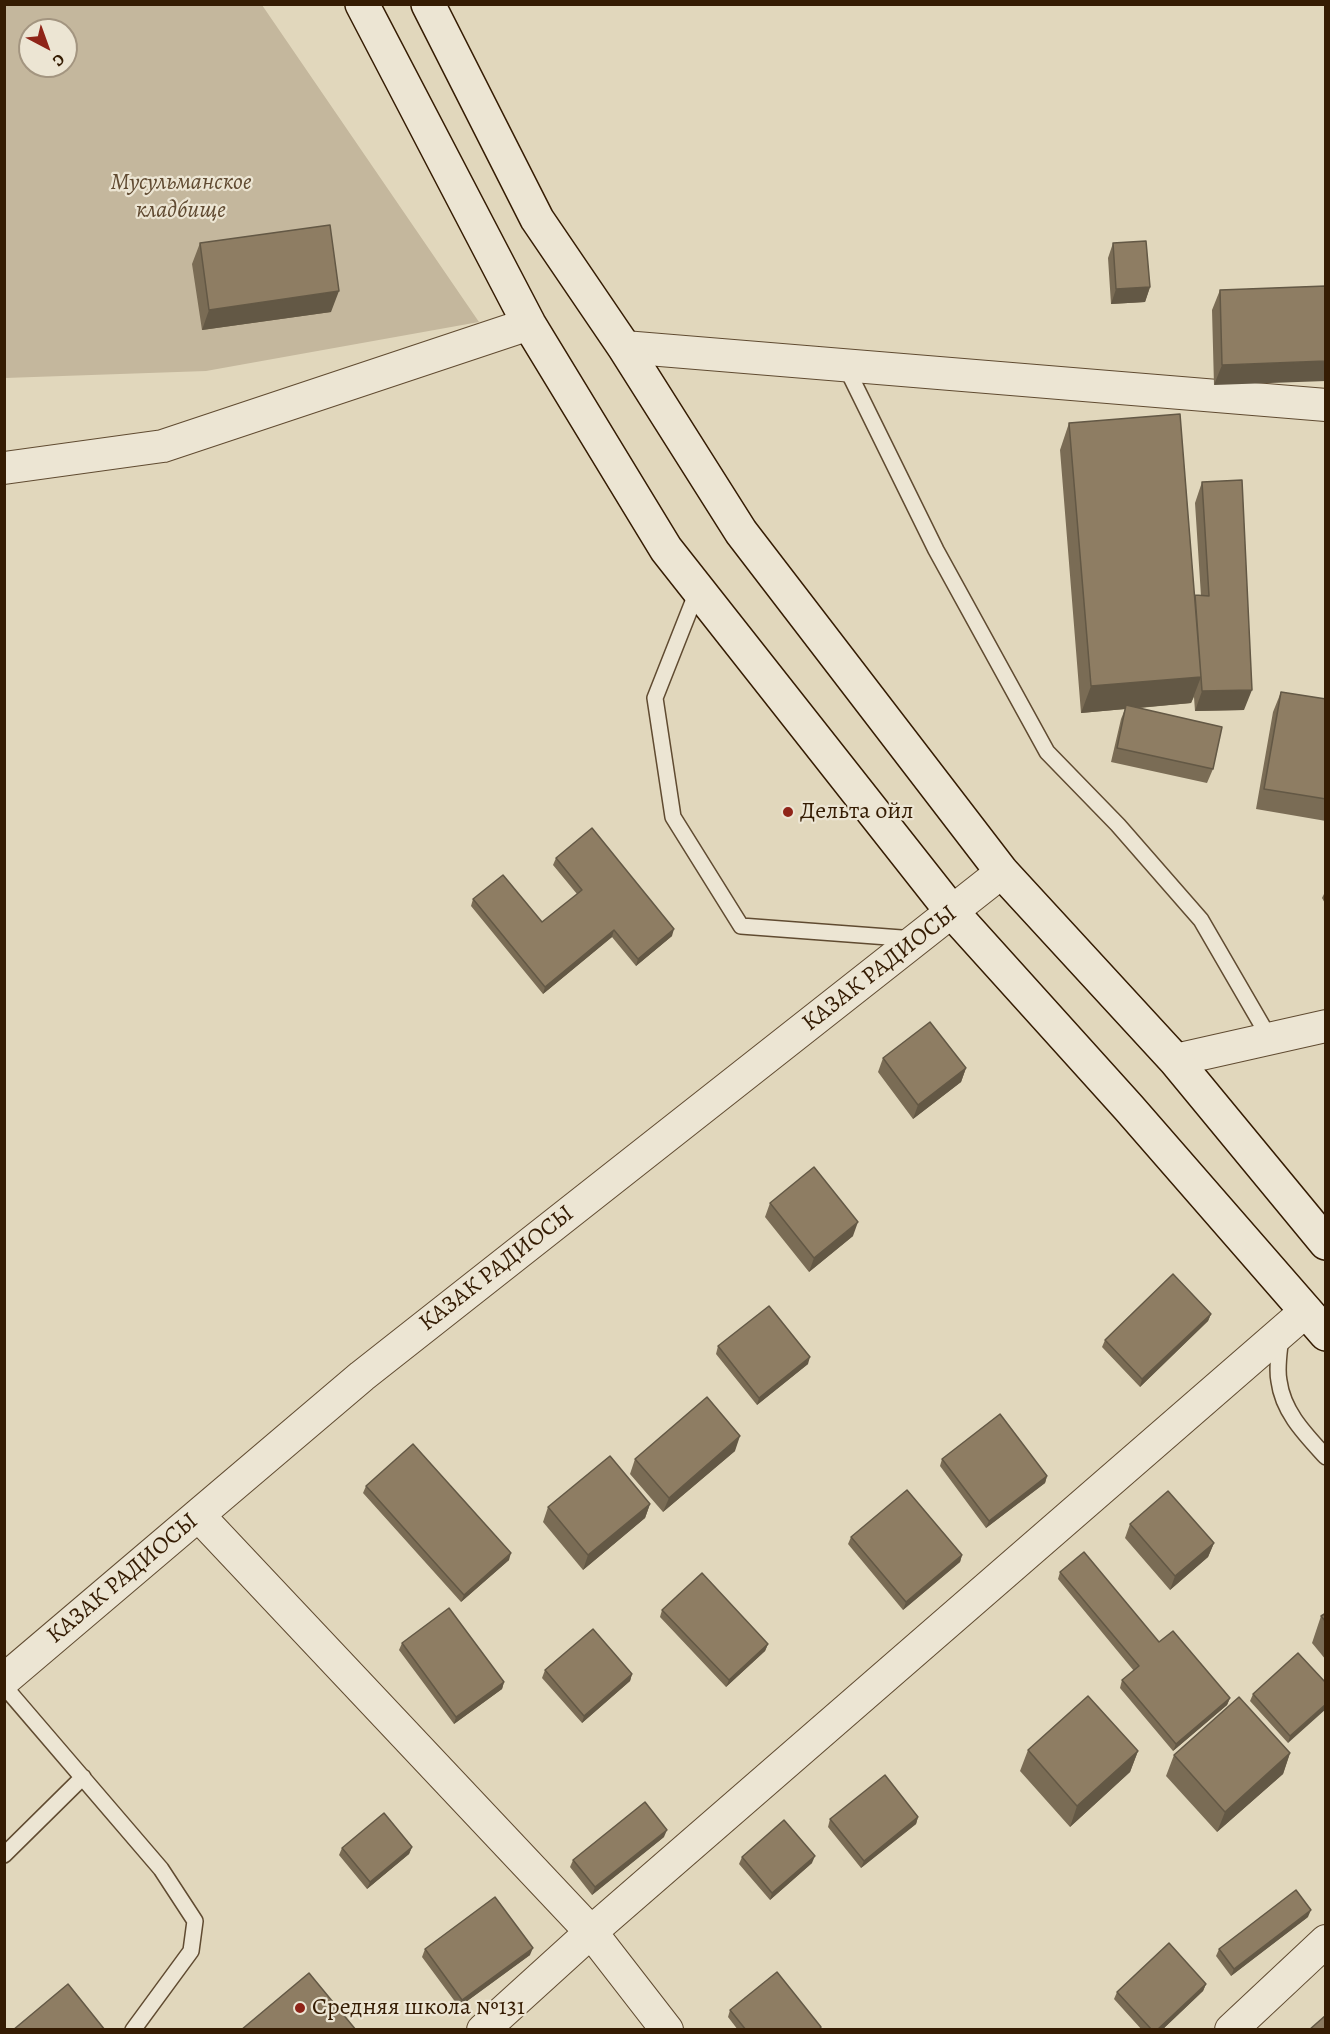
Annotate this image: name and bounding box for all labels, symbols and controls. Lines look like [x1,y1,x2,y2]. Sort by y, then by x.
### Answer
north arrow [18,18,78,78]
text: С [48,49,69,72]
park label: Мусульманское кладбище [110,169,252,225]
place label: Дельта ойл [800,798,913,826]
marker: Дельта ойл [781,805,795,819]
street label: КАЗАК РАДИОСЫ [797,900,963,1038]
street label: КАЗАК РАДИОСЫ [414,1200,580,1338]
street label: КАЗАК РАДИОСЫ [42,1508,204,1650]
place label: Средняя школа №131 [312,1994,525,2022]
marker: Средняя школа №131 [293,2001,307,2015]

